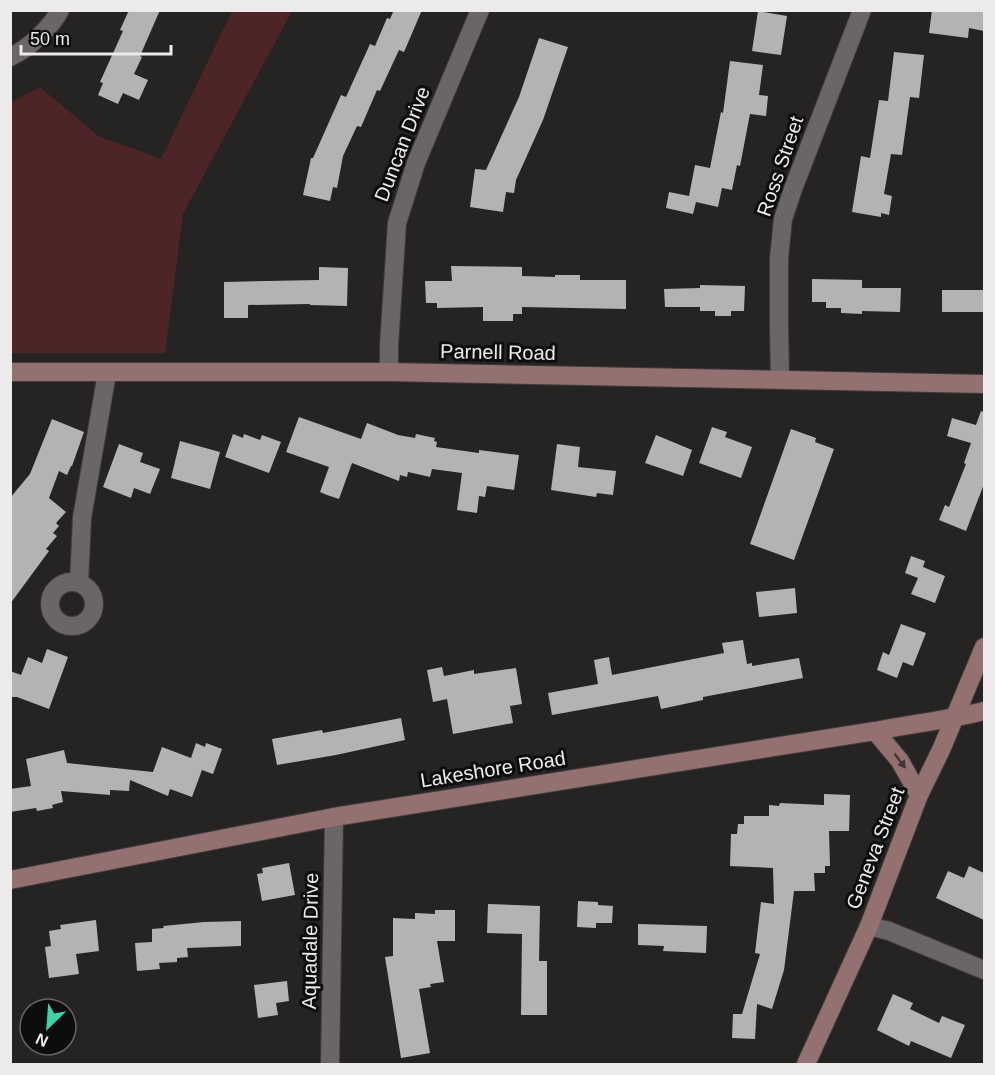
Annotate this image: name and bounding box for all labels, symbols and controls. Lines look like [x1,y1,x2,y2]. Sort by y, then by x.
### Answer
scale bar [21,18,171,56]
text: 50 m [30,29,70,49]
street label: Duncan Drive [370,83,434,205]
street label: Ross Street [753,113,808,219]
street label: Parnell Road [440,340,556,364]
street label: Lakeshore Road [419,747,567,791]
one-way arrow [893,753,906,769]
street label: Geneva Street [842,783,909,912]
street label: Aquadale Drive [298,872,322,1010]
north arrow [18,997,78,1057]
text: N [33,1030,51,1050]

